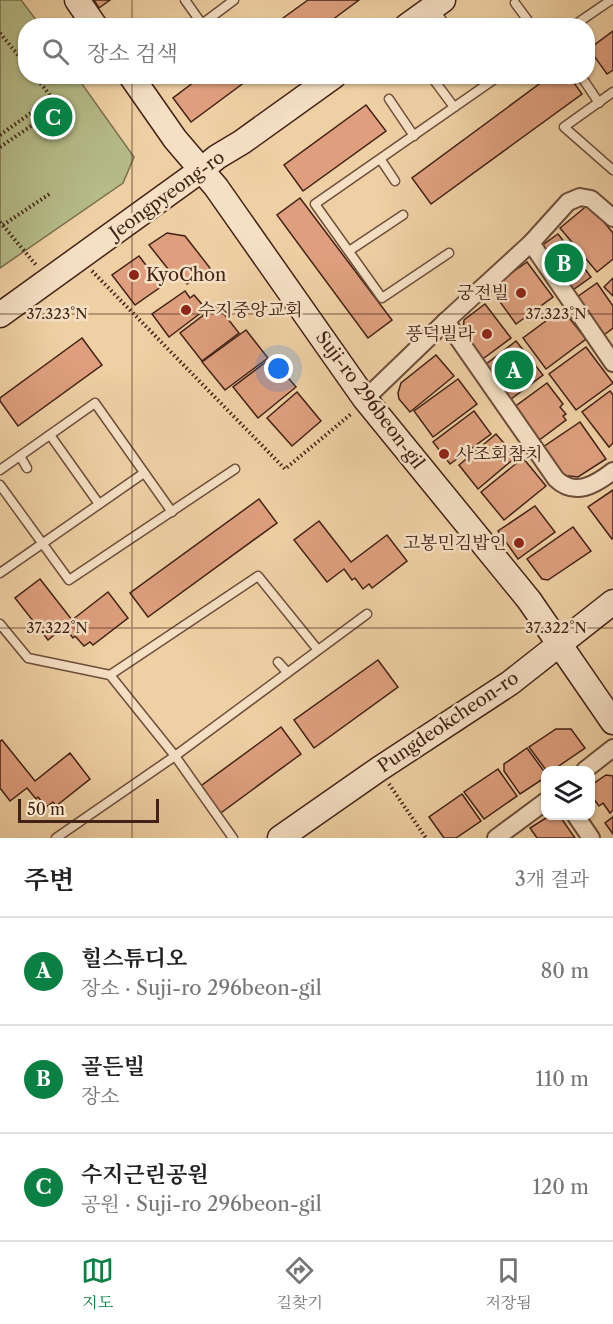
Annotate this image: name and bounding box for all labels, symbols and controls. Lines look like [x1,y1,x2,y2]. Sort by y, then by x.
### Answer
search box [18,18,595,84]
icon: search [39,35,72,68]
text: 장소 검색 [87,40,178,67]
pin: C [34,94,72,140]
street label: Jeongpyeong-ro [103,146,229,246]
pin: B [544,240,584,286]
place label: KyoChon [146,264,226,286]
marker: KyoChon [127,268,141,282]
place label: 궁전빌 [457,282,509,304]
marker: 궁전빌 [514,286,528,300]
place label: 수지중앙교회 [198,299,302,321]
marker: 수지중앙교회 [179,303,193,317]
text: 37.323°N [26,304,88,323]
text: 37.323°N [525,304,587,323]
place label: 풍덕빌라 [405,323,476,345]
street label: Suji-ro 296beon-gil [311,327,429,473]
marker: 풍덕빌라 [480,327,494,341]
pin: A [494,348,534,392]
your location [264,354,293,383]
place label: 사조회참치 [456,443,543,465]
marker: 사조회참치 [437,447,451,461]
place label: 고봉민김밥인 [403,532,507,554]
marker: 고봉민김밥인 [512,536,526,550]
text: 37.322°N [26,618,88,637]
text: 37.322°N [525,618,587,637]
street label: Pungdeokcheon-ro [373,667,523,777]
map controls [541,766,595,820]
button: layers [541,766,595,820]
scale bar [18,796,159,824]
text: 50 m [27,799,65,819]
text: 주변 [24,864,74,896]
text: 3개 결과 [515,867,589,891]
text: 힐스튜디오 [81,945,187,972]
text: A [36,959,51,983]
text: 80 m [541,959,589,983]
text: 장소 · Suji-ro 296beon-gil [81,976,322,1000]
text: 골든빌 [81,1053,145,1080]
text: B [36,1067,51,1091]
text: 110 m [536,1067,589,1091]
text: 장소 [81,1084,120,1108]
text: 수지근린공원 [81,1161,209,1188]
text: C [35,1175,52,1199]
text: 120 m [532,1175,589,1199]
text: 공원 · Suji-ro 296beon-gil [81,1192,322,1216]
tab: 지도 [81,1254,114,1313]
tab: 길찾기 [277,1254,323,1313]
tab: 저장됨 [485,1254,532,1313]

